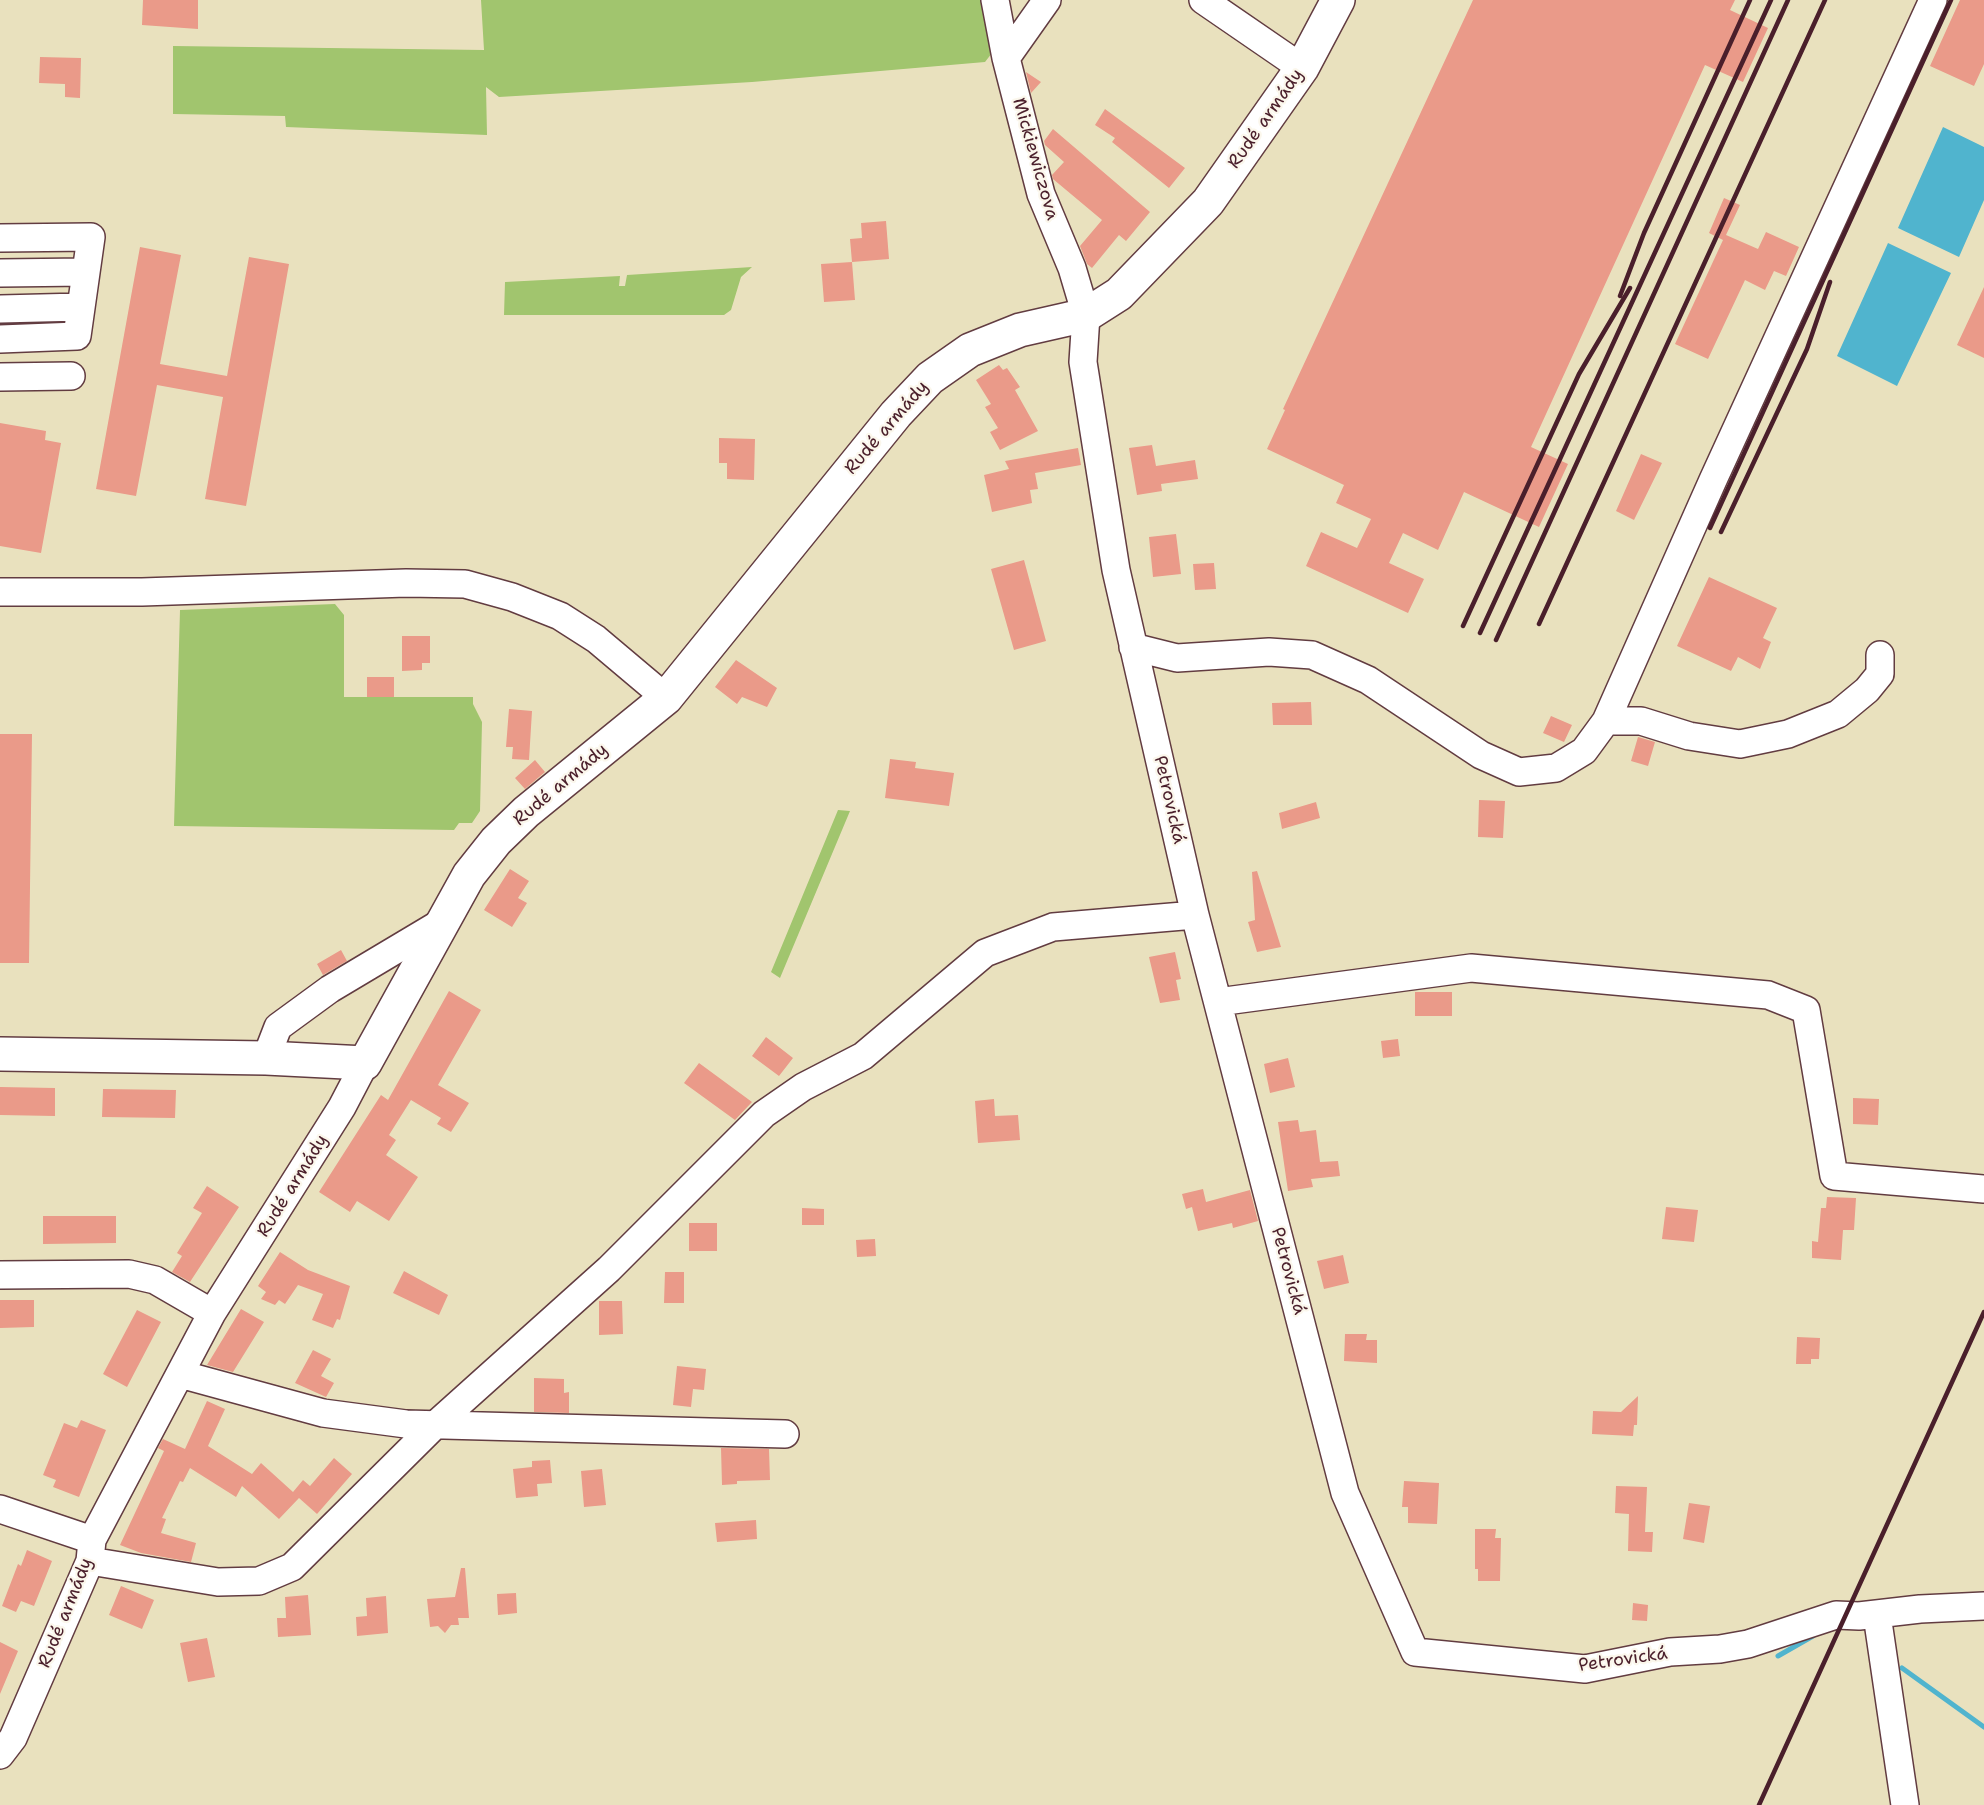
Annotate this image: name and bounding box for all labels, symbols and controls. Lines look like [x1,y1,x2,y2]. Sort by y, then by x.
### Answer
street label: Rudé armády [1224,65,1308,173]
street label: Mickiewiczova [1007,95,1063,223]
street label: Rudé armády [841,377,933,479]
street label: Rudé armády [509,739,613,831]
street label: Petrovická [1148,754,1190,846]
street label: Rudé armády [253,1131,333,1241]
street label: Petrovická [1266,1225,1310,1317]
street label: Rudé armády [34,1555,98,1671]
street label: Petrovická [1577,1643,1669,1677]

